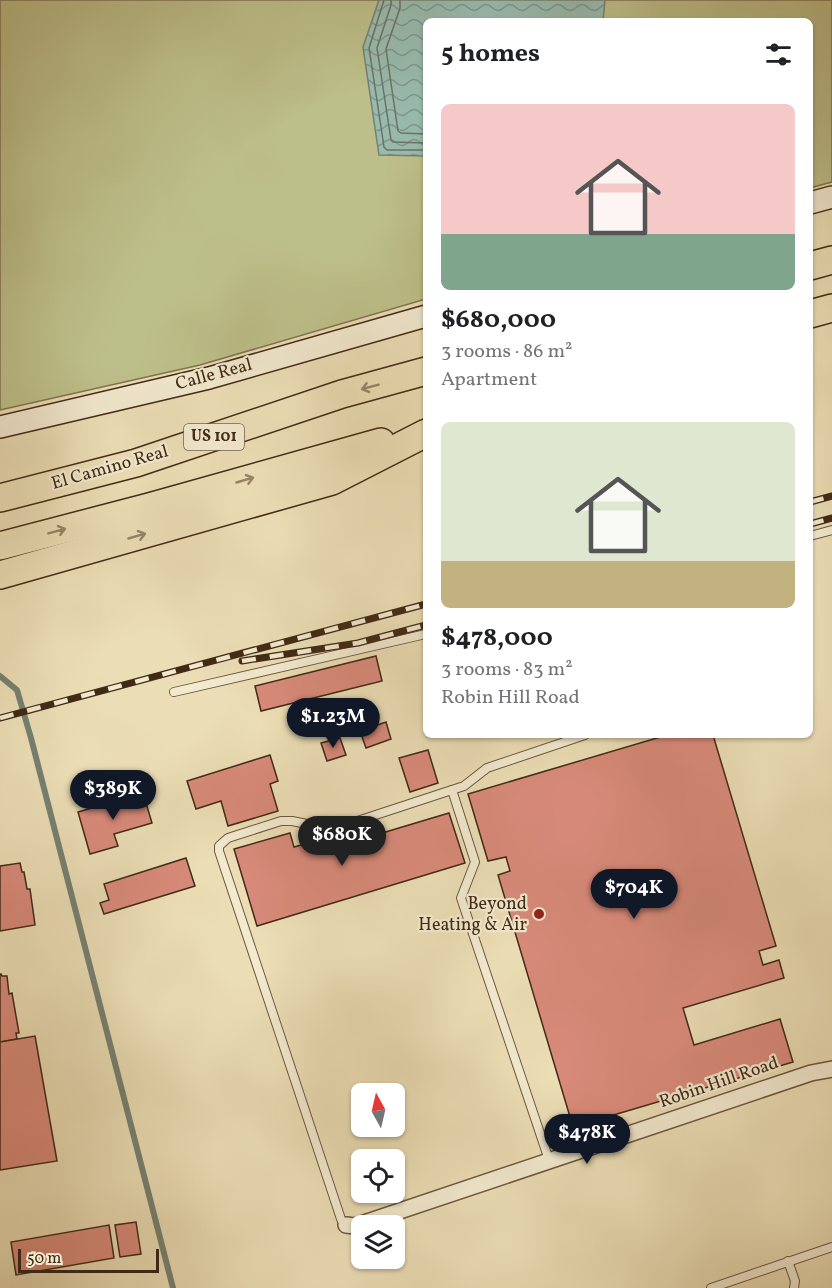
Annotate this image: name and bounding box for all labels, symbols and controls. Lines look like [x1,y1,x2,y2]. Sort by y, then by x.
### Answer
text: 5 homes [441,36,540,72]
icon: filters [762,38,795,71]
icon: home [564,143,672,251]
text: $680,000 [441,302,556,338]
text: 3 rooms · 86 m² [441,338,572,366]
street label: Calle Real [173,353,255,397]
text: Apartment [441,366,537,394]
one-way arrow [360,381,379,393]
road number: US 101 [184,424,244,450]
street label: El Camino Real [49,439,171,497]
icon: home [564,461,672,569]
one-way arrow [235,474,254,486]
one-way arrow [47,525,66,537]
one-way arrow [127,530,146,541]
text: $478,000 [441,620,553,656]
text: 3 rooms · 83 m² [441,656,573,684]
text: Robin Hill Road [441,684,580,712]
pin: $1.23M [284,698,382,749]
text: $1.23M [301,703,365,731]
pin: $389K [71,770,155,821]
text: $389K [84,775,142,803]
pin: $680K [300,816,384,867]
text: $680K [312,821,372,849]
pin: $704K [592,869,676,920]
text: $704K [605,874,663,902]
place label: Beyond Heating & Air [418,892,527,938]
marker: Beyond Heating & Air [532,907,546,921]
street label: Robin Hill Road [656,1051,782,1115]
north arrow [351,1083,405,1137]
map controls [351,1083,405,1269]
pin: $478K [545,1114,629,1165]
text: $478K [558,1119,616,1147]
button: locate [351,1149,405,1203]
button: layers [351,1215,405,1269]
scale bar [18,1246,159,1274]
text: 50 m [27,1248,61,1270]

